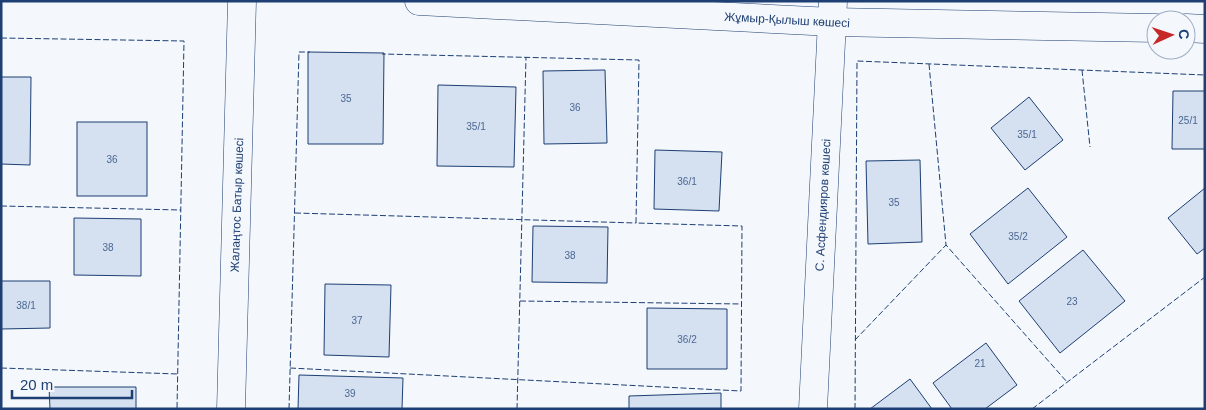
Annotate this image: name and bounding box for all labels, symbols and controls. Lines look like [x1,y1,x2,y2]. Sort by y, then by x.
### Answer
street label: Жұмыр-Қылыш көшесі [724,10,850,30]
north arrow [1146,10,1196,60]
text: С [1176,29,1192,40]
house number: 35 [340,93,352,104]
house number: 36 [569,102,581,113]
house number: 25/1 [1178,115,1198,126]
house number: 35/1 [466,121,486,132]
house number: 35/1 [1017,129,1037,140]
street label: Жалаңтос Батыр көшесі [228,137,246,273]
street label: С. Асфендияров көшесі [813,138,833,272]
house number: 36 [106,154,118,165]
house number: 36/1 [677,176,697,187]
house number: 35 [888,197,900,208]
house number: 35/2 [1008,231,1028,242]
house number: 38 [102,242,114,253]
house number: 38 [564,250,576,261]
house number: 23 [1066,296,1078,307]
house number: 38/1 [16,300,36,311]
house number: 37 [351,315,363,326]
house number: 36/2 [677,334,697,345]
house number: 21 [974,358,986,369]
scale bar [12,368,132,400]
text: 20 m [20,376,53,393]
house number: 39 [344,388,356,399]

